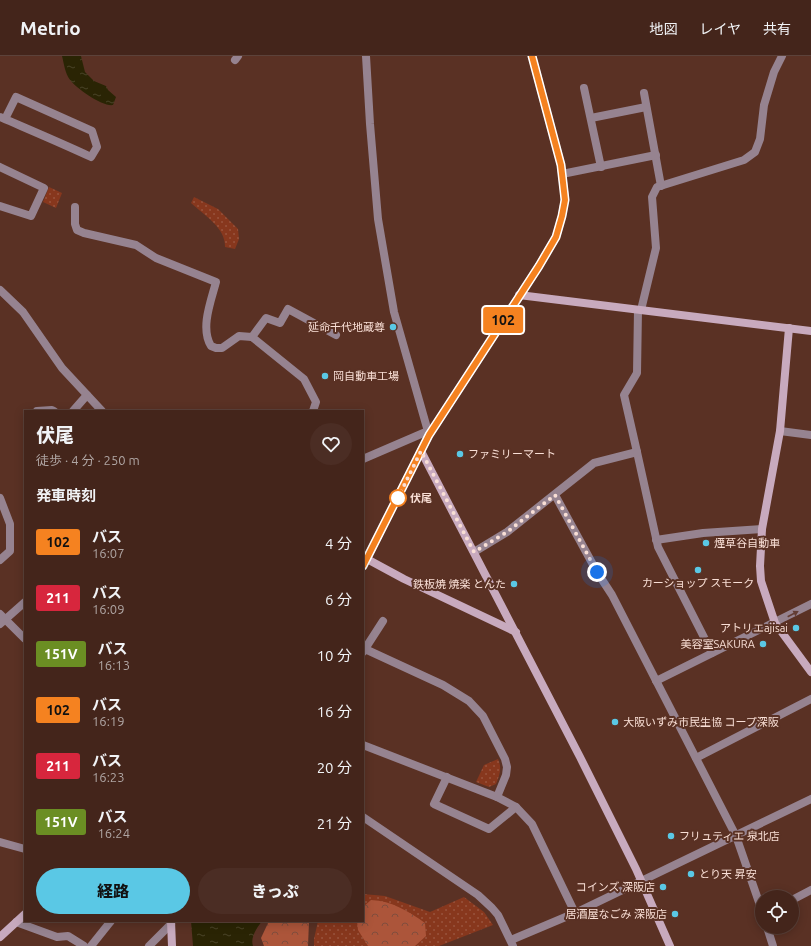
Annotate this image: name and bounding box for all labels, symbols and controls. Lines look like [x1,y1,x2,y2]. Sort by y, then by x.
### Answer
text: Metrio [20,17,81,39]
text: 地図 [649,21,677,37]
text: レイヤ [699,21,741,37]
text: 共有 [763,21,791,37]
line badge: 102 [480,307,526,333]
text: 102 [491,312,515,328]
place label: 延命千代地蔵尊 [308,321,385,333]
marker: 延命千代地蔵尊 [388,322,398,332]
place label: 岡自動車工場 [333,370,399,382]
marker: 岡自動車工場 [320,371,330,381]
button: heart [310,423,352,465]
text: 伏尾 [36,424,74,446]
place label: ファミリーマート [468,448,556,460]
marker: ファミリーマート [455,449,465,459]
text: 徒歩 · 4 分 · 250 m [36,453,140,467]
text: 発車時刻 [36,487,96,504]
marker: 伏尾 [389,489,407,507]
place label: 伏尾 [410,492,432,504]
text: バス [92,528,122,545]
text: 102 [46,534,70,550]
text: 4 分 [325,535,352,552]
place label: 煙草谷自動車 [714,537,780,549]
marker: 煙草谷自動車 [701,538,711,548]
text: 16:07 [92,546,125,560]
your location [587,562,607,582]
marker: カーショップ スモーク [693,565,703,575]
place label: カーショップ スモーク [642,577,754,589]
place label: 鉄板焼 焼楽 とんた [413,578,506,590]
marker: 鉄板焼 焼楽 とんた [509,579,519,589]
text: バス [92,584,122,601]
text: 211 [46,590,70,606]
text: 6 分 [325,591,352,608]
text: 16:09 [92,602,125,616]
one-way arrow [787,610,799,617]
place label: アトリエajisai [720,622,788,634]
marker: アトリエajisai [791,623,801,633]
place label: 美容室SAKURA [681,638,756,650]
marker: 美容室SAKURA [758,639,768,649]
text: バス [98,640,128,657]
text: 151V [44,646,78,662]
text: 10 分 [317,647,352,664]
text: 16:13 [98,658,130,672]
text: バス [92,696,122,713]
text: 102 [46,702,70,718]
text: 16 分 [317,703,352,720]
text: 16:19 [92,714,125,728]
place label: 大阪いずみ市民生協 コープ深阪 [623,716,779,728]
marker: 大阪いずみ市民生協 コープ深阪 [610,717,620,727]
text: バス [92,752,122,769]
text: 211 [46,758,70,774]
text: 20 分 [317,759,352,776]
text: 16:23 [92,770,125,784]
text: バス [98,808,128,825]
text: 151V [44,814,78,830]
text: 21 分 [317,815,352,832]
text: 16:24 [98,826,130,840]
place label: フリュティエ 泉北店 [679,830,780,842]
marker: フリュティエ 泉北店 [666,831,676,841]
button: 経路 [36,868,190,914]
button: きっぷ [198,868,352,914]
place label: とり天 昇安 [699,868,757,880]
marker: とり天 昇安 [686,869,696,879]
place label: コインズ 深阪店 [576,881,655,893]
marker: コインズ 深阪店 [658,882,668,892]
map controls [755,890,799,934]
button: locate [755,890,799,934]
place label: 居酒屋なごみ 深阪店 [565,908,667,920]
marker: 居酒屋なごみ 深阪店 [670,909,680,919]

